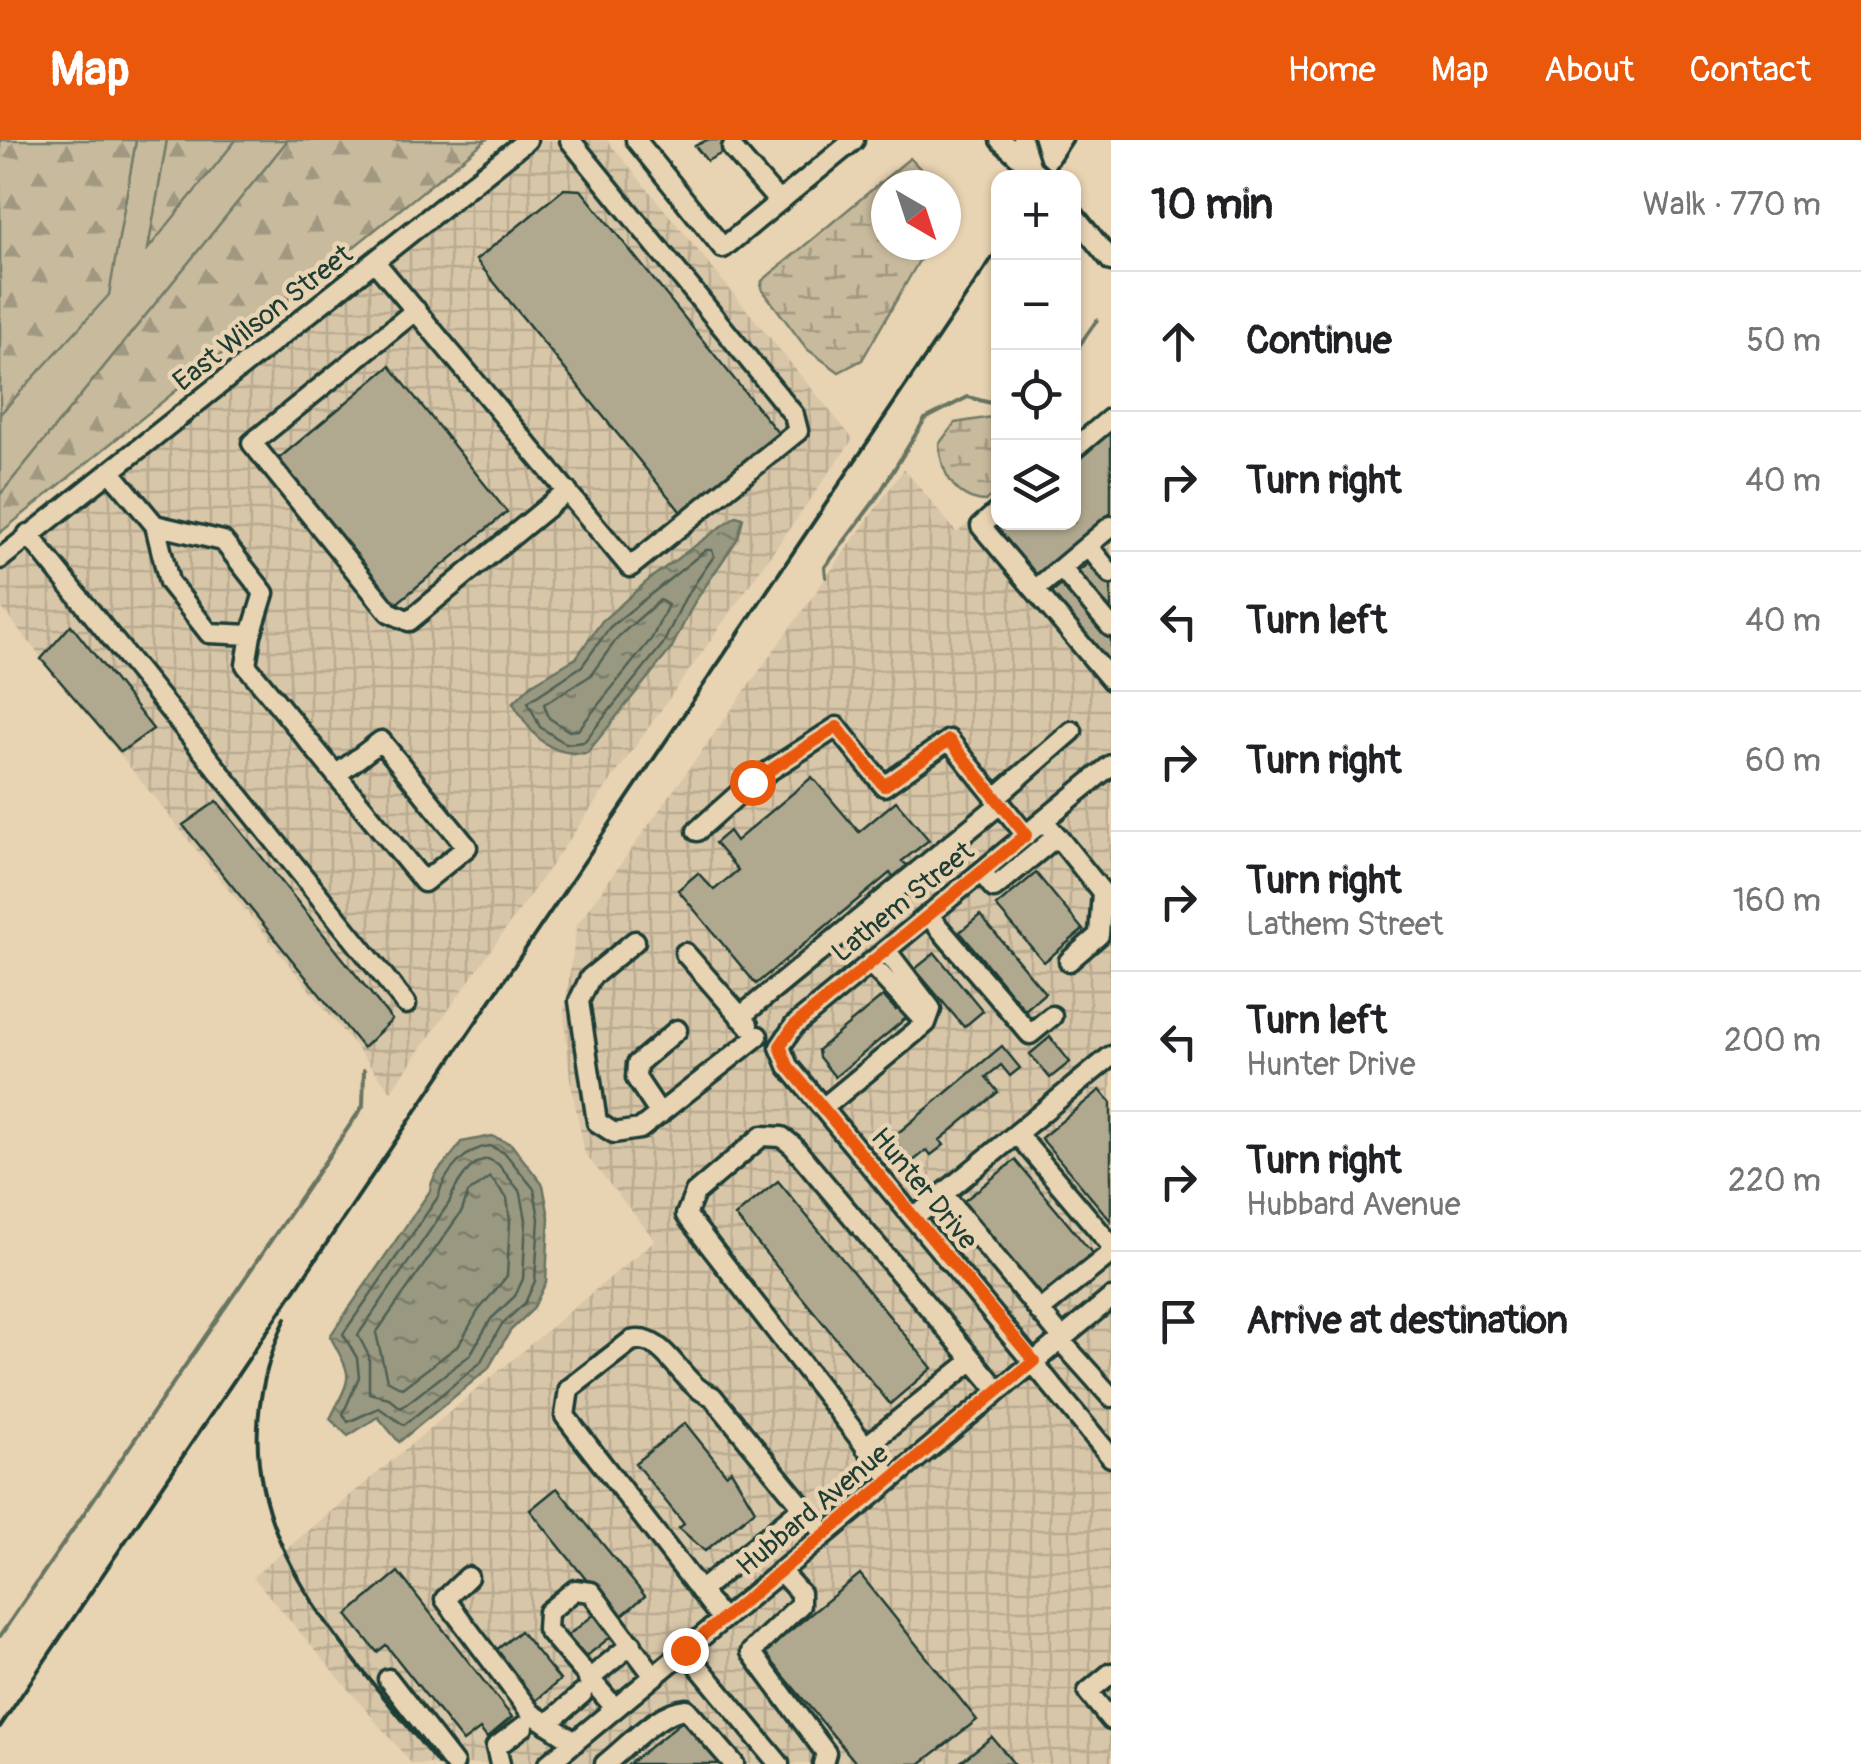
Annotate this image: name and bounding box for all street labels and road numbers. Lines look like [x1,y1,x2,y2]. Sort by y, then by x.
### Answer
street label: East Wilson Street [166,237,360,399]
street label: Lathem Street [825,834,982,970]
street label: Hunter Drive [863,1121,985,1257]
street label: Hubbard Avenue [730,1436,896,1584]

